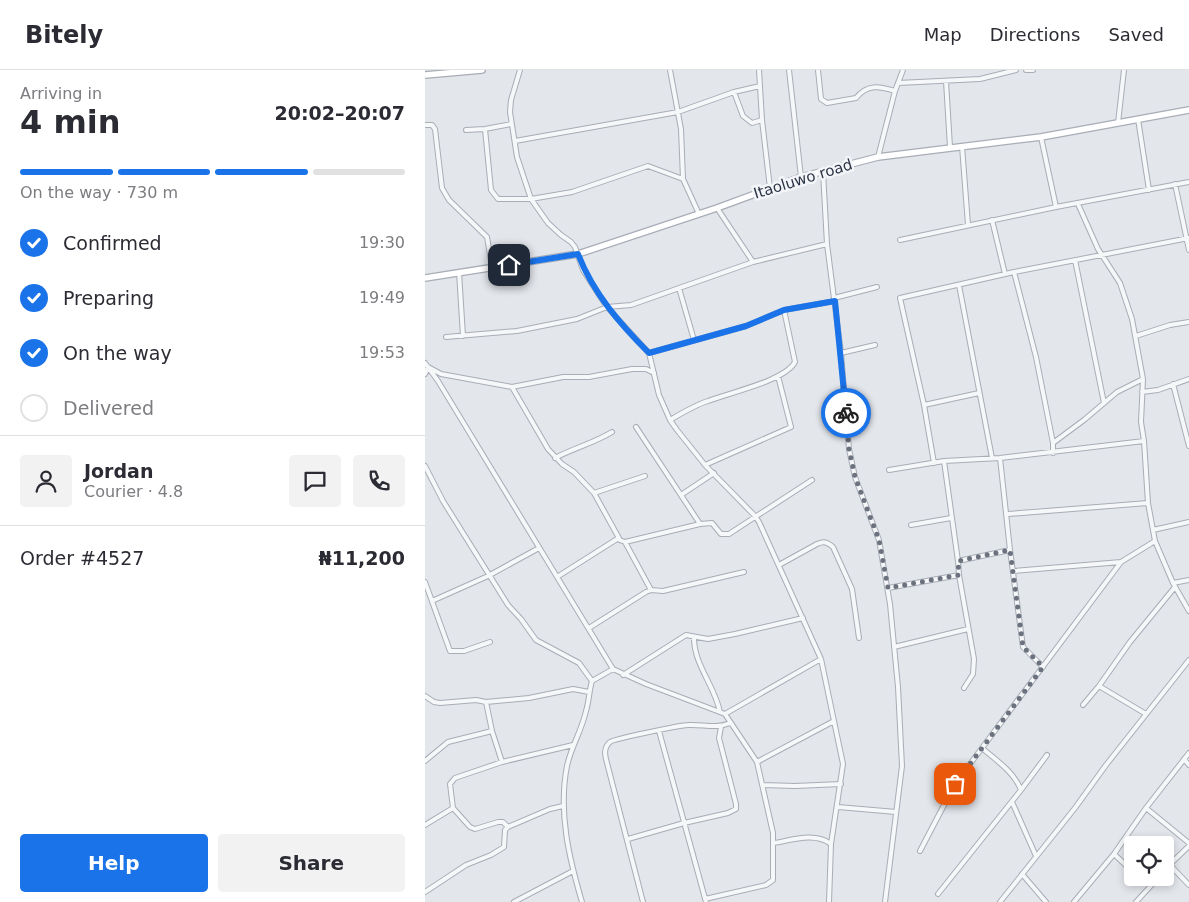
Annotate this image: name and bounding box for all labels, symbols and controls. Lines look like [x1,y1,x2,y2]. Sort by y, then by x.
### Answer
text: Bitely [25,21,103,49]
text: Map [924,24,962,45]
text: Directions [990,24,1080,45]
text: Saved [1108,24,1164,45]
text: Arriving in [20,84,102,103]
text: 20:02–20:07 [275,102,405,124]
text: 4 min [20,103,121,141]
street label: Itaoluwo road [751,155,855,203]
text: On the way · 730 m [20,183,178,202]
icon: check [20,229,48,257]
text: Confirmed [63,232,162,254]
text: 19:30 [359,233,405,252]
pin [488,244,530,286]
icon: home [495,251,523,279]
icon: check [20,284,48,312]
text: Preparing [63,287,154,309]
text: 19:49 [359,288,405,307]
icon: check [20,339,48,367]
text: On the way [63,342,172,364]
text: 19:53 [359,343,405,362]
courier [821,388,871,438]
text: Delivered [63,397,154,419]
icon: bike [832,399,860,427]
button: person [20,455,72,507]
button: chat [289,455,341,507]
button: phone [353,455,405,507]
text: Jordan [84,460,153,482]
text: Courier · 4.8 [84,482,183,501]
text: Order #4527 [20,547,144,569]
text: ₦11,200 [318,547,405,569]
pin [934,763,976,805]
icon: bag [941,770,969,798]
button: Help [20,834,208,892]
button: Share [218,834,405,892]
map controls [1124,836,1174,886]
button: locate [1124,836,1174,886]

